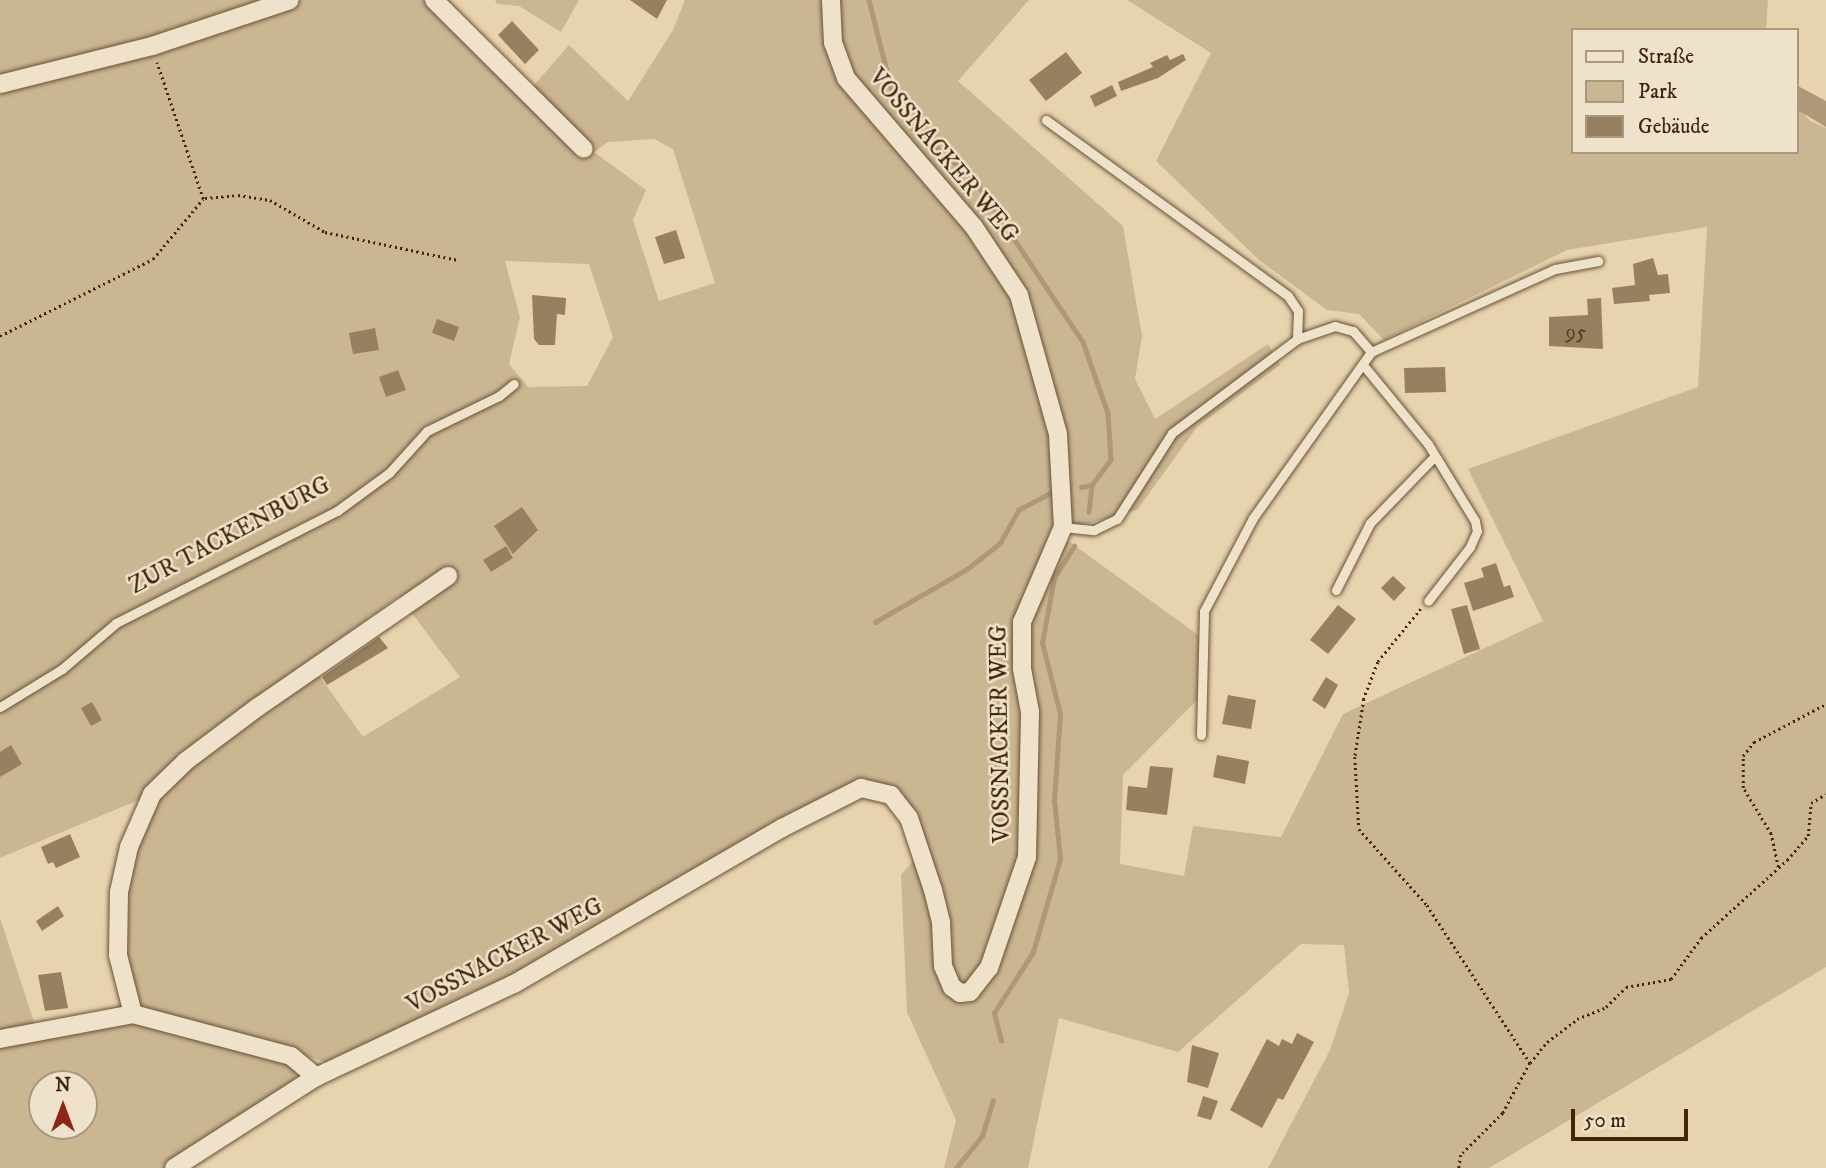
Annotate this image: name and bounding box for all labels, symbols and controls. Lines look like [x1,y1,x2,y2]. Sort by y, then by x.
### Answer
legend [1570,28,1798,154]
text: Straße [1638,44,1694,70]
street label: VOSSNACKER WEG [862,63,1024,249]
text: Park [1638,79,1677,105]
text: Gebäude [1638,114,1709,140]
house number: 95 [1566,320,1586,346]
street label: ZUR TACKENBURG [125,471,335,601]
street label: VOSSNACKER WEG [985,625,1017,843]
street label: VOSSNACKER WEG [402,892,608,1020]
north arrow [28,1070,98,1140]
text: N [55,1074,71,1097]
scale bar [1574,1094,1691,1138]
text: 50 m [1584,1108,1626,1134]

